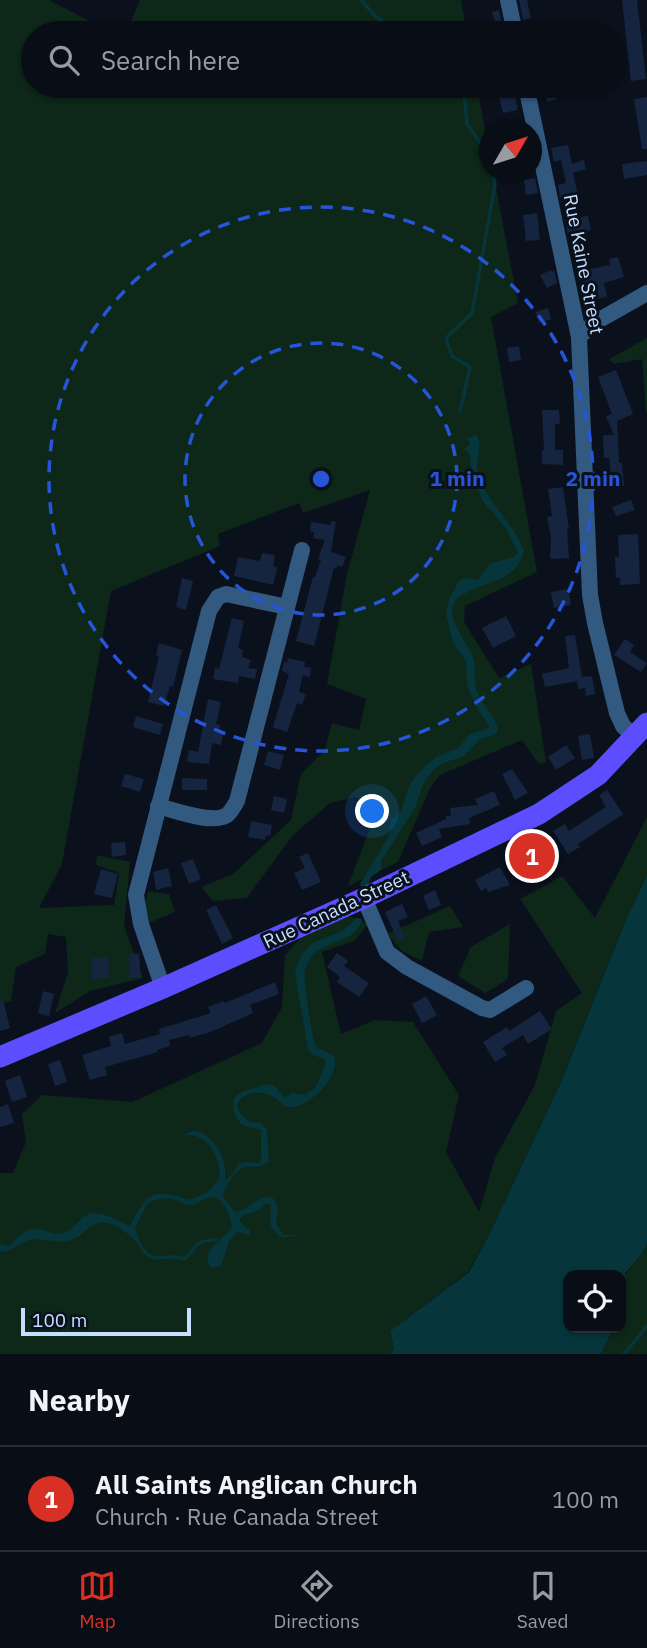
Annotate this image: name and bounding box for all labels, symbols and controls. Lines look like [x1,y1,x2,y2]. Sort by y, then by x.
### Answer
search box [21,21,626,98]
icon: search [45,41,83,79]
text: Search here [101,43,240,77]
north arrow [479,119,542,182]
street label: Rue Kaine Street [559,192,609,336]
text: 1 min [430,464,484,492]
text: 2 min [566,464,620,492]
centre of rings [309,467,333,491]
your location [355,794,389,828]
pin: 1 [509,830,555,882]
street label: Rue Canada Street [259,865,413,953]
map controls [563,1270,626,1333]
button: locate [563,1270,626,1333]
scale bar [21,1305,191,1337]
text: 100 m [32,1308,87,1332]
text: Nearby [28,1380,130,1419]
text: All Saints Anglican Church [95,1467,418,1501]
text: 1 [44,1484,58,1514]
text: 100 m [552,1484,619,1514]
text: Church · Rue Canada Street [95,1501,379,1531]
tab: Map [78,1567,116,1633]
tab: Directions [273,1567,360,1633]
tab: Saved [517,1567,569,1633]

